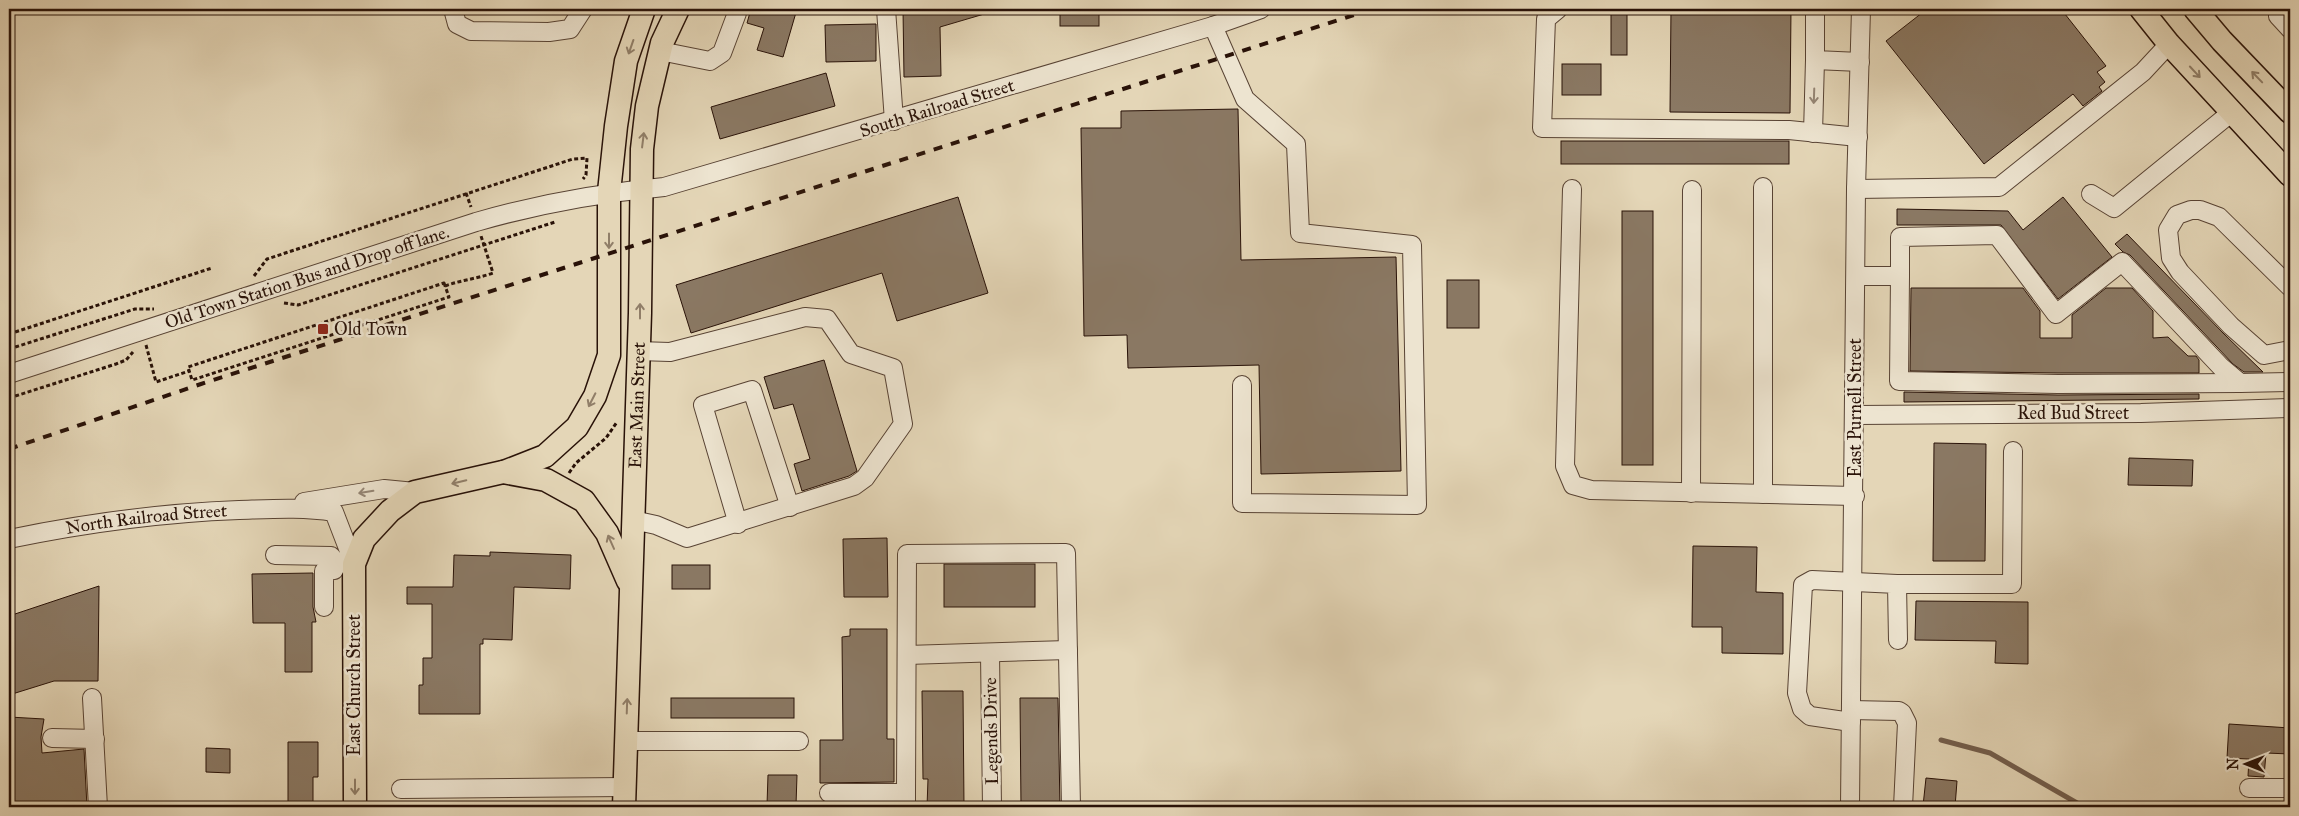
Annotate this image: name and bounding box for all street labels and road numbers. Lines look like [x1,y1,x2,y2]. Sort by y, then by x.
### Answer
street label: South Railroad Street [857,74,1018,142]
street label: Old Town Station Bus and Drop off lane. [162,221,452,333]
street label: East Purnell Street [1844,338,1866,478]
street label: East Main Street [624,341,650,469]
street label: Red Bud Street [2017,402,2130,424]
street label: North Railroad Street [64,499,228,539]
street label: East Church Street [343,613,365,756]
street label: Legends Drive [979,677,1004,785]

